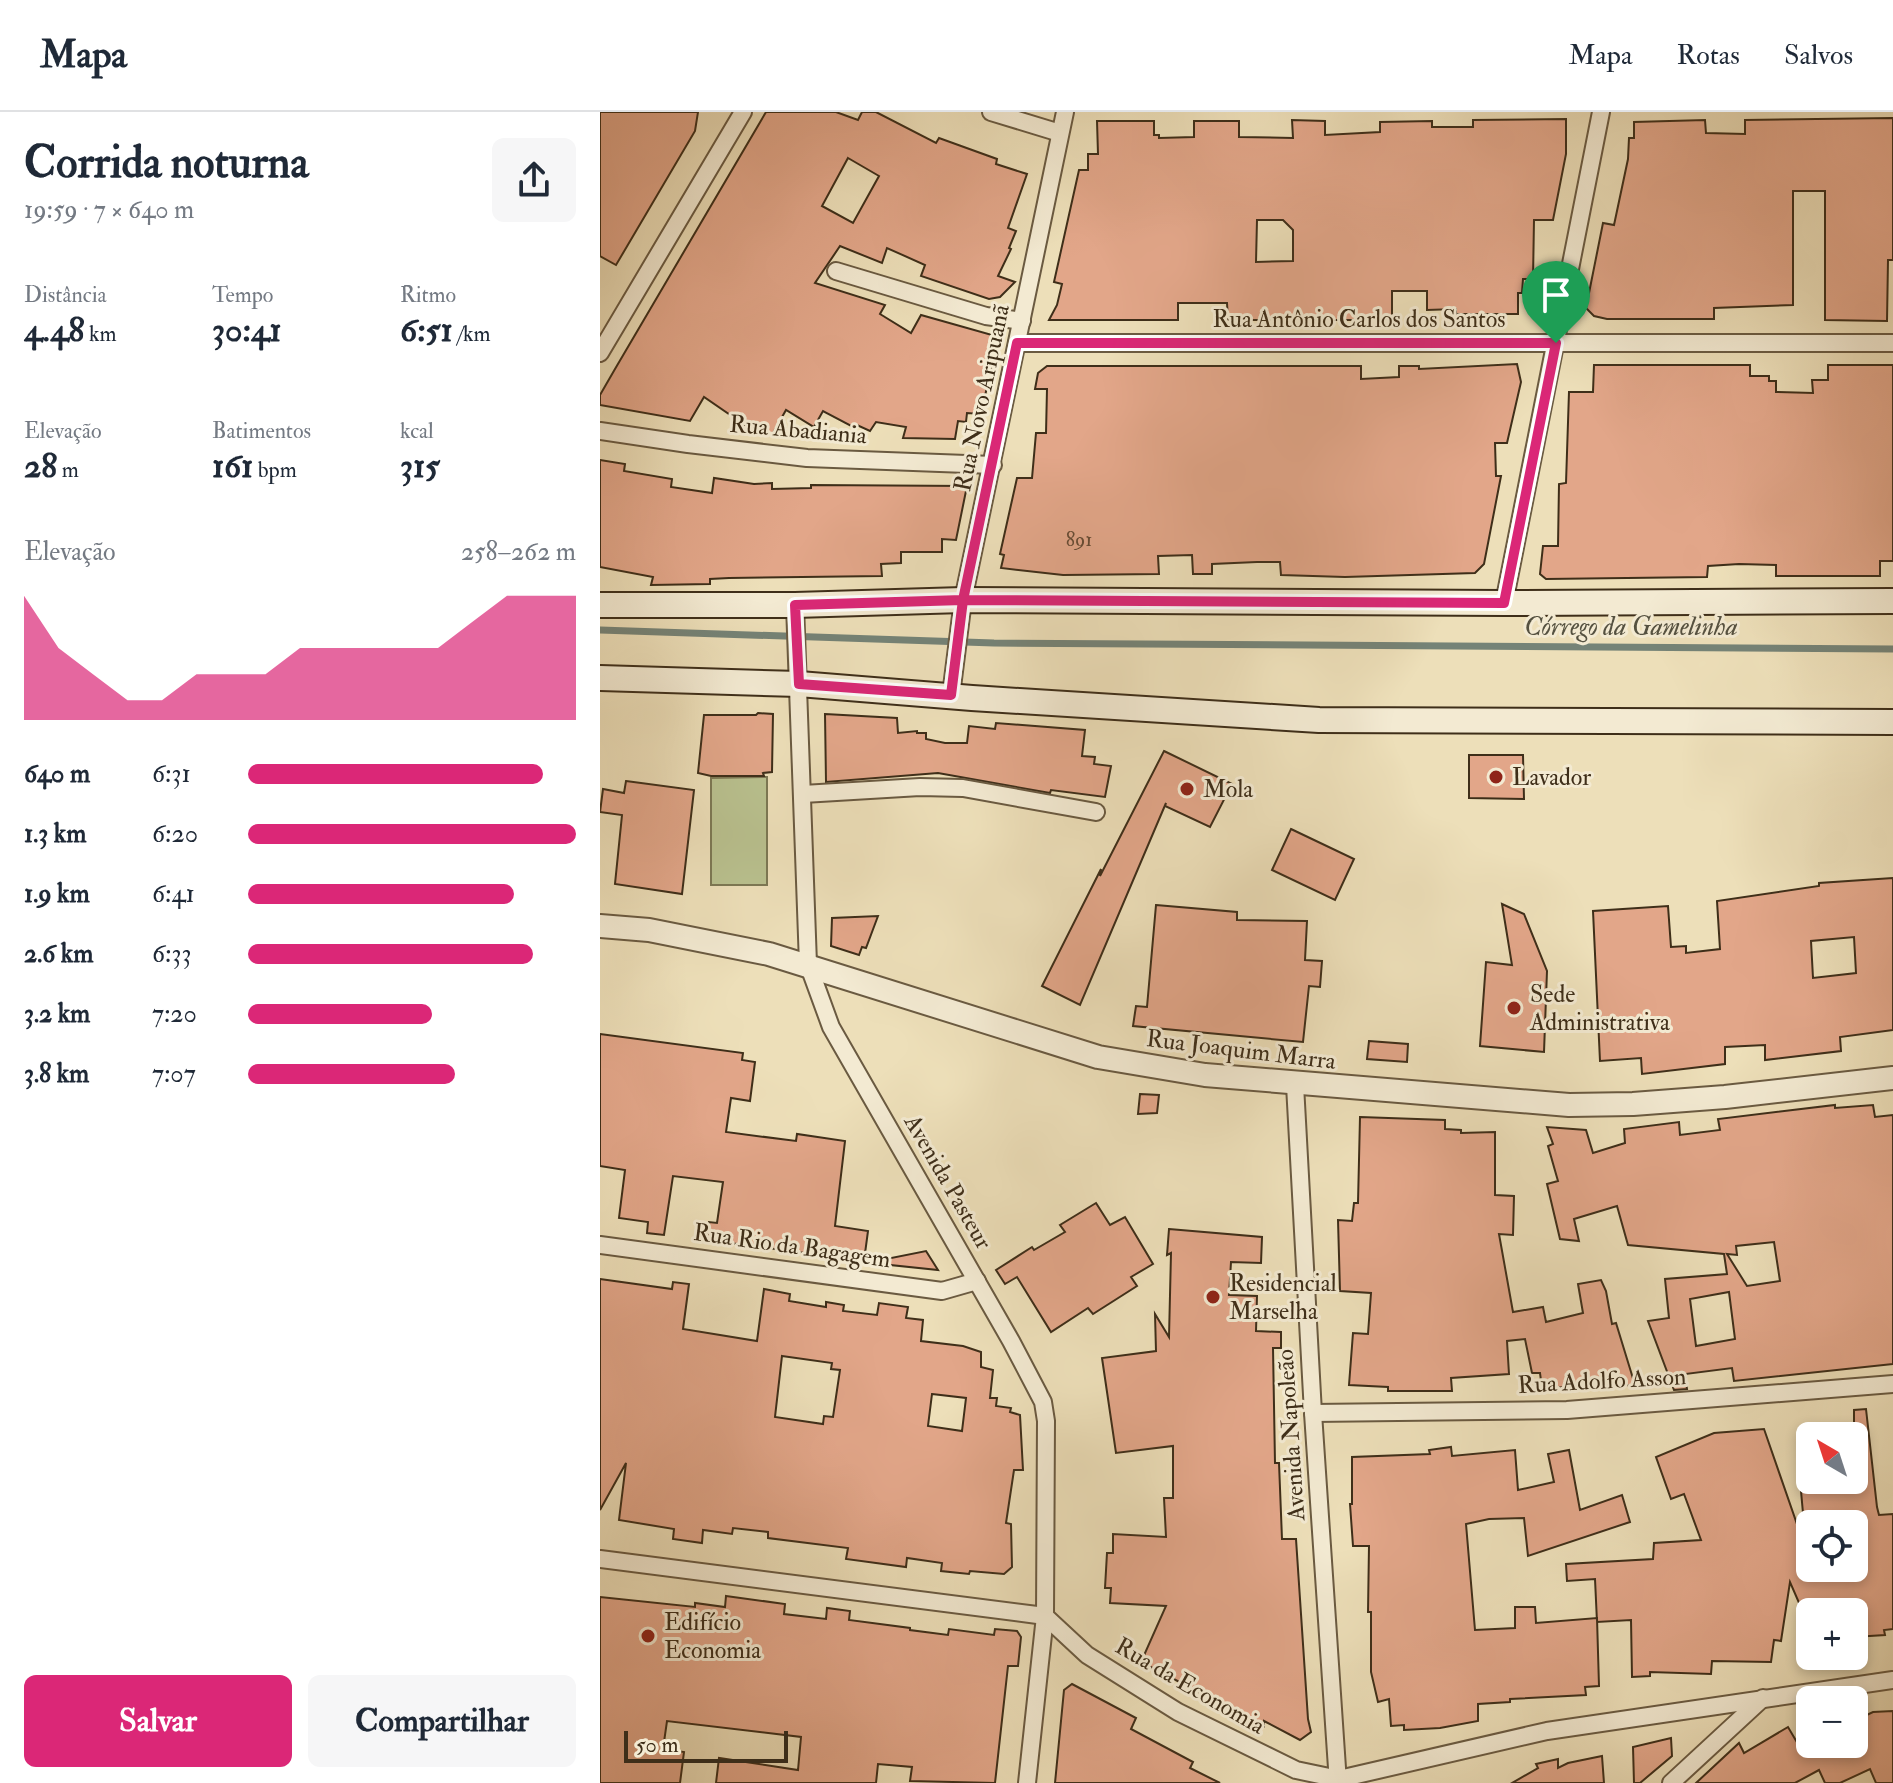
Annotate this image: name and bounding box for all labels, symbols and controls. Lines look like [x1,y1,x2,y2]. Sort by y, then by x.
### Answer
text: Mapa [40,31,127,79]
text: Mapa [1568,38,1632,73]
text: Rotas [1676,38,1740,73]
text: Salvos [1784,38,1853,73]
text: Corrida noturna [24,136,309,191]
button: share [492,138,576,222]
text: 19:59 · 7 × 640 m [24,194,194,226]
pin [1522,261,1590,343]
icon: arrive [1534,273,1578,317]
text: Distância [24,281,107,309]
text: Tempo [212,281,273,309]
text: Ritmo [400,281,456,309]
street label: Rua Novo Aripuanã [947,301,1017,494]
street label: Rua Antônio Carlos dos Santos [1213,304,1505,335]
text: 4.48 [24,309,84,352]
text: 30:41 [212,309,281,352]
text: 6:51 [400,309,453,352]
text: km [84,320,117,348]
text: /km [453,320,491,348]
street label: Rua Abadiania [728,409,869,452]
text: Elevação [24,417,102,445]
text: Batimentos [212,417,311,445]
text: kcal [400,417,434,445]
text: 28 [24,445,57,488]
text: 161 [212,445,253,488]
text: 315 [400,445,440,488]
text: m [57,456,79,484]
text: bpm [253,456,297,484]
house number: 891 [1066,527,1092,552]
text: Elevação [24,536,116,568]
text: 258–262 m [461,536,576,568]
water label: Córrego da Gamelinha [1524,611,1738,643]
text: 640 m [24,758,90,790]
text: 6:31 [152,758,191,790]
place label: Lavador [1512,762,1591,793]
marker: Lavador [1487,768,1505,786]
place label: Mola [1203,774,1254,805]
marker: Mola [1178,780,1196,798]
text: 1.3 km [24,818,86,850]
text: 6:20 [152,818,198,850]
text: 1.9 km [24,878,90,910]
text: 6:41 [152,878,195,910]
text: 2.6 km [24,938,93,970]
text: 6:33 [152,938,192,970]
place label: Sede Administrativa [1529,979,1671,1038]
text: 3.2 km [24,998,90,1030]
text: 7:20 [152,998,197,1030]
marker: Sede Administrativa [1505,999,1523,1017]
street label: Rua Joaquim Marra [1144,1023,1339,1077]
text: 3.8 km [24,1058,89,1090]
text: 7:07 [152,1058,196,1090]
street label: Avenida Pasteur [896,1108,999,1255]
street label: Rua Rio da Bagagem [691,1217,893,1275]
place label: Residencial Marselha [1229,1268,1337,1327]
marker: Residencial Marselha [1204,1288,1222,1306]
street label: Avenida Napoleão [1270,1348,1313,1523]
street label: Rua Adolfo Asson [1517,1361,1687,1401]
north arrow [1796,1422,1868,1494]
map controls [1796,1422,1868,1758]
button: locate [1796,1510,1868,1582]
button: + [1796,1598,1868,1670]
place label: Edifício Economia [664,1607,762,1666]
marker: Edifício Economia [639,1627,657,1645]
street label: Rua da Economia [1109,1631,1272,1742]
button: Salvar [24,1675,292,1767]
button: Compartilhar [308,1675,576,1767]
button: − [1796,1686,1868,1758]
scale bar [624,1727,788,1763]
text: 50 m [636,1731,678,1759]

